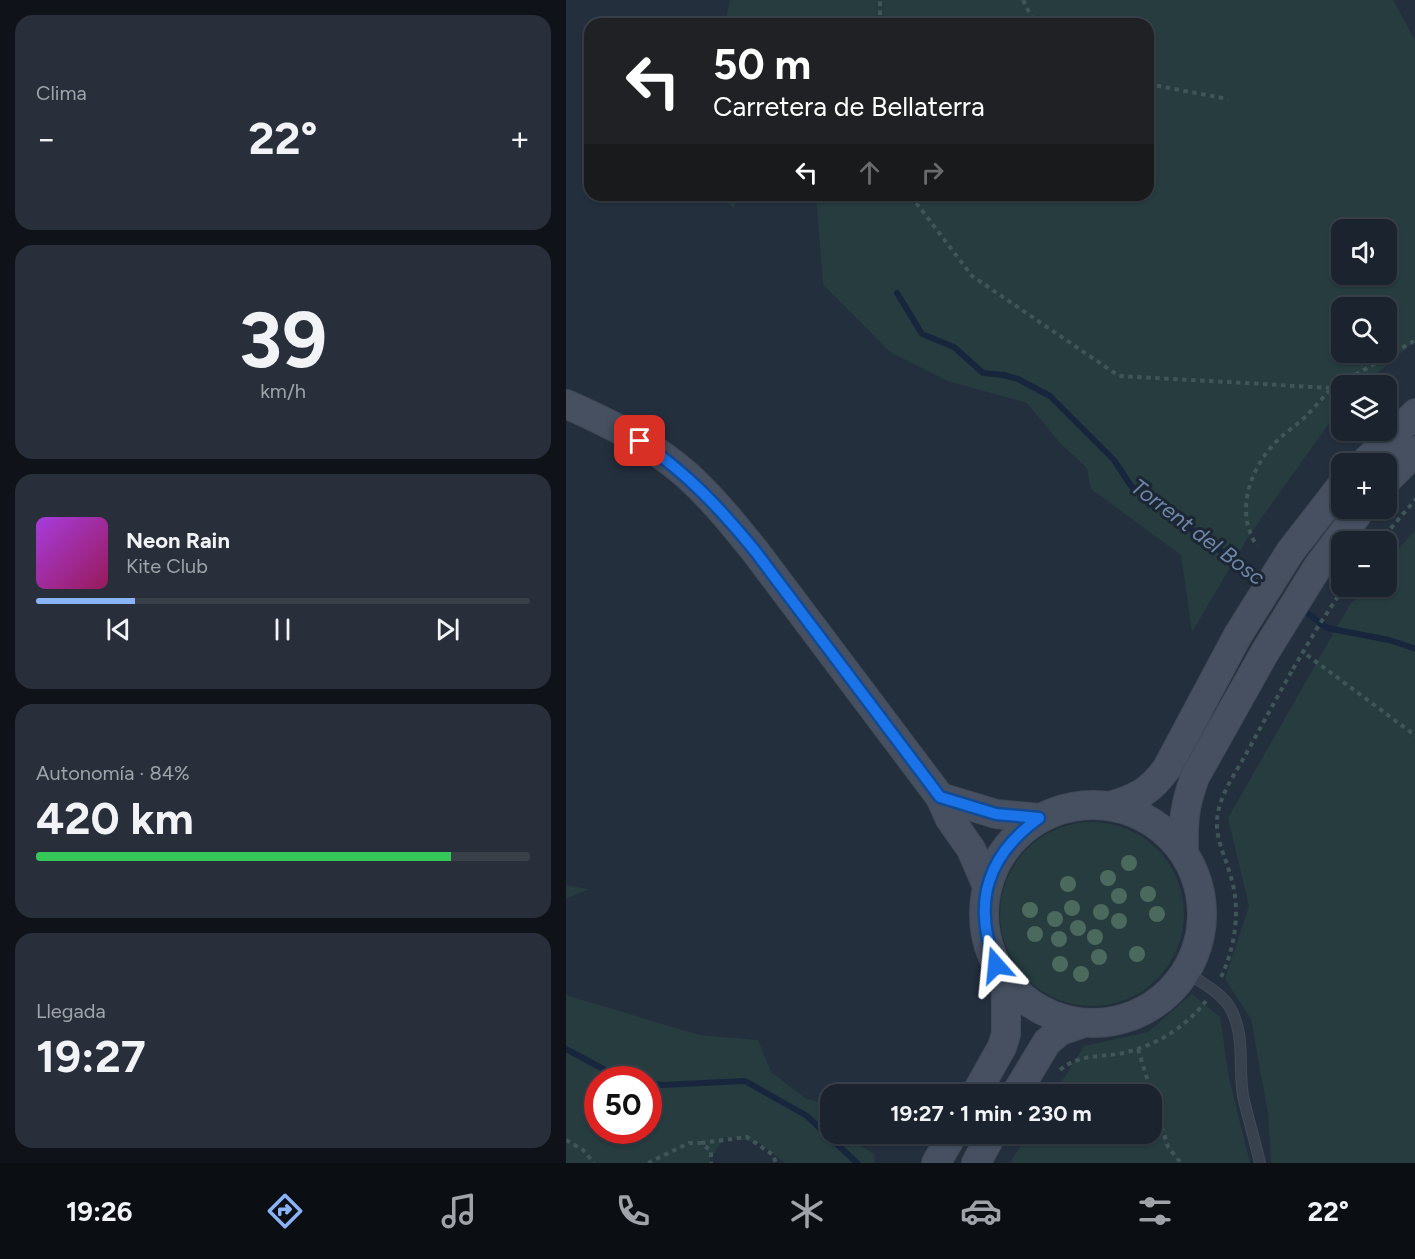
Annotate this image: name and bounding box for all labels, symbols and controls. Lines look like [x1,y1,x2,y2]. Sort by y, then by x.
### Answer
text: 50 m [713,39,811,90]
icon: left [614,42,692,120]
text: Clima [36,81,87,105]
text: Carretera de Bellaterra [713,90,985,123]
text: 22° [248,111,318,165]
text: − [36,119,57,158]
text: + [509,119,530,158]
icon: left [790,156,823,189]
icon: ahead [853,156,886,189]
icon: right [916,156,949,189]
map controls [1331,219,1397,597]
button: sound [1331,219,1397,285]
text: 39 [239,293,327,387]
button: search [1331,297,1397,363]
button: layers [1331,375,1397,441]
text: km/h [260,379,306,403]
pin [614,415,665,466]
icon: arrive [623,424,656,457]
button: + [1331,453,1397,519]
water label: Torrent del Bosc [1126,473,1270,591]
text: Neon Rain [126,527,230,554]
button: − [1331,531,1397,597]
text: Kite Club [126,554,208,578]
icon: previous [102,613,135,646]
icon: pause [266,613,299,646]
icon: next [431,613,464,646]
text: Autonomía · 84% [36,761,190,785]
text: 420 km [36,791,194,845]
position arrow [964,933,1028,997]
text: Llegada [36,999,106,1023]
text: 19:27 [36,1029,146,1083]
speed limit sign: 50 [584,1066,662,1144]
text: 19:27 · 1 min · 230 m [890,1100,1092,1127]
icon: directions [264,1190,306,1232]
icon: music [438,1190,480,1232]
icon: phone [612,1190,654,1232]
icon: climate [786,1190,828,1232]
icon: car [960,1190,1002,1232]
icon: filters [1134,1190,1176,1232]
text: 19:26 [66,1195,132,1228]
text: 22° [1308,1195,1349,1228]

